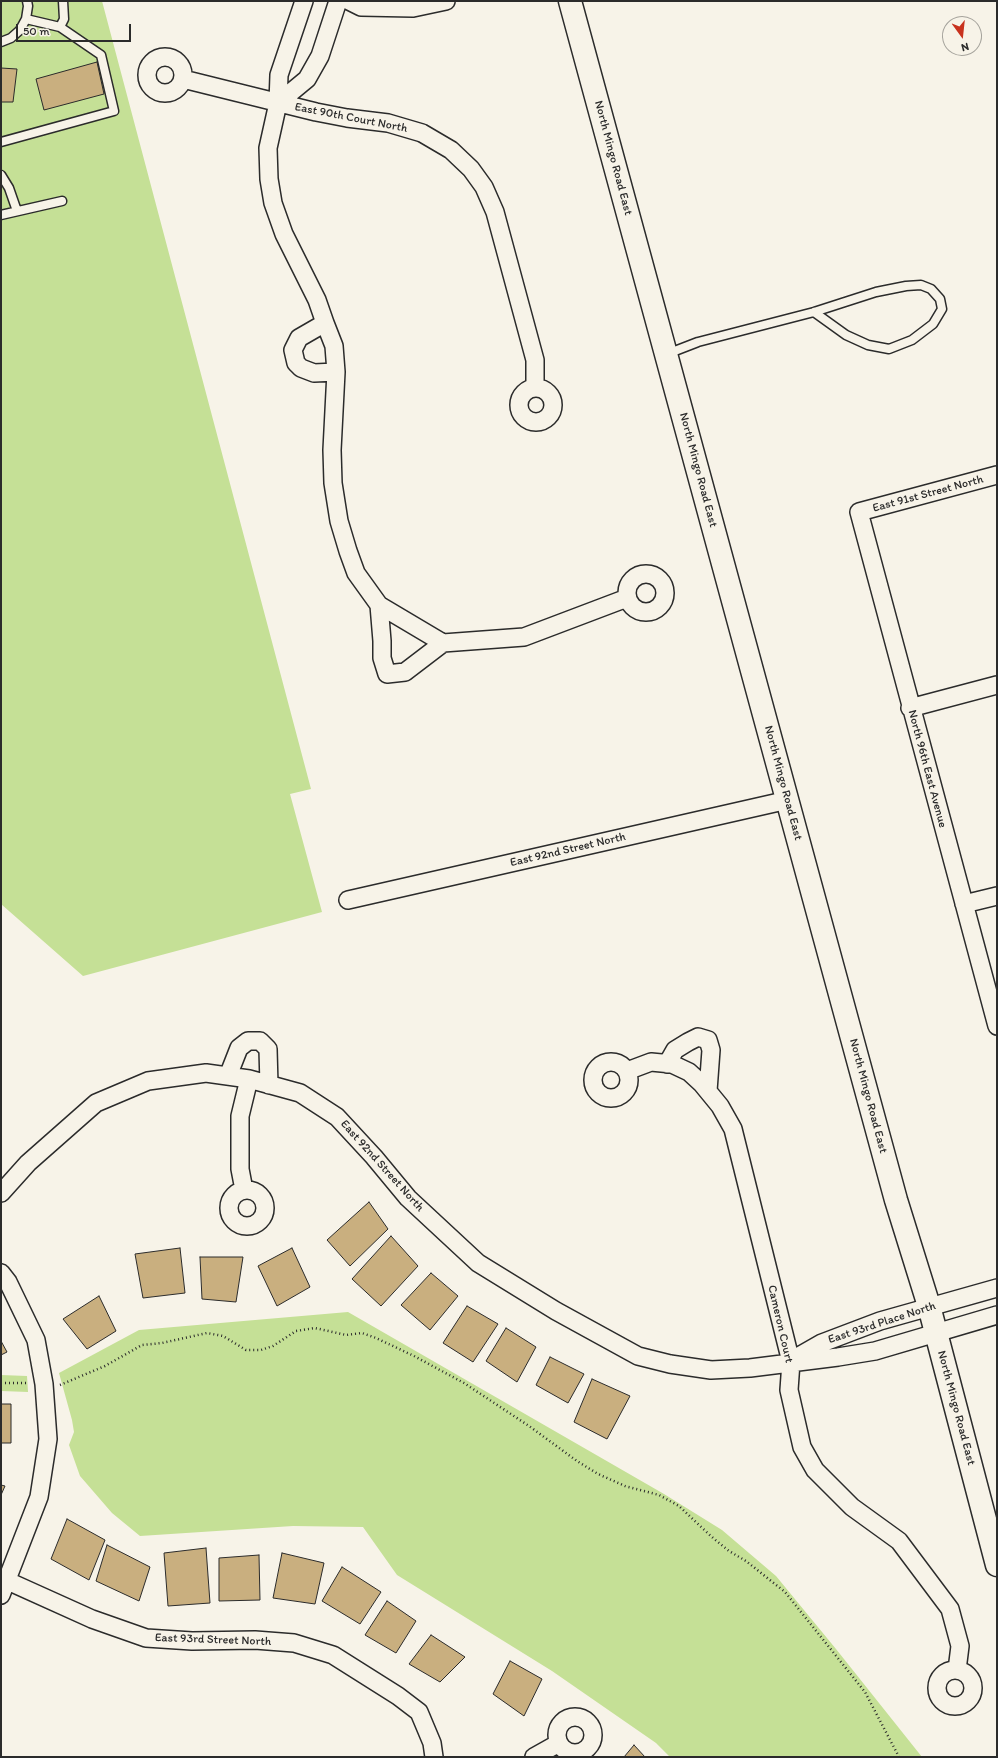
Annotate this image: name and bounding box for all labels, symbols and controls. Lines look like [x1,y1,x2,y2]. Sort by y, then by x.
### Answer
scale bar [18,16,133,42]
north arrow [942,16,982,56]
text: 50 m [23,24,49,38]
text: N [960,40,970,54]
street label: North Mingo Road East [591,99,635,217]
street label: East 90th Court North [293,100,409,136]
street label: North Mingo Road East [676,411,720,529]
street label: East 91st Street North [871,472,985,516]
street label: North 96th East Avenue [904,708,950,830]
street label: North Mingo Road East [761,724,805,842]
street label: East 92nd Street North [509,830,627,870]
street label: North Mingo Road East [846,1037,890,1155]
street label: East 92nd Street North [337,1117,427,1215]
street label: Cameron Court [764,1284,796,1364]
street label: East 93rd Place North [826,1299,938,1347]
street label: North Mingo Road East [934,1349,978,1467]
street label: East 93rd Street North [155,1631,271,1649]

